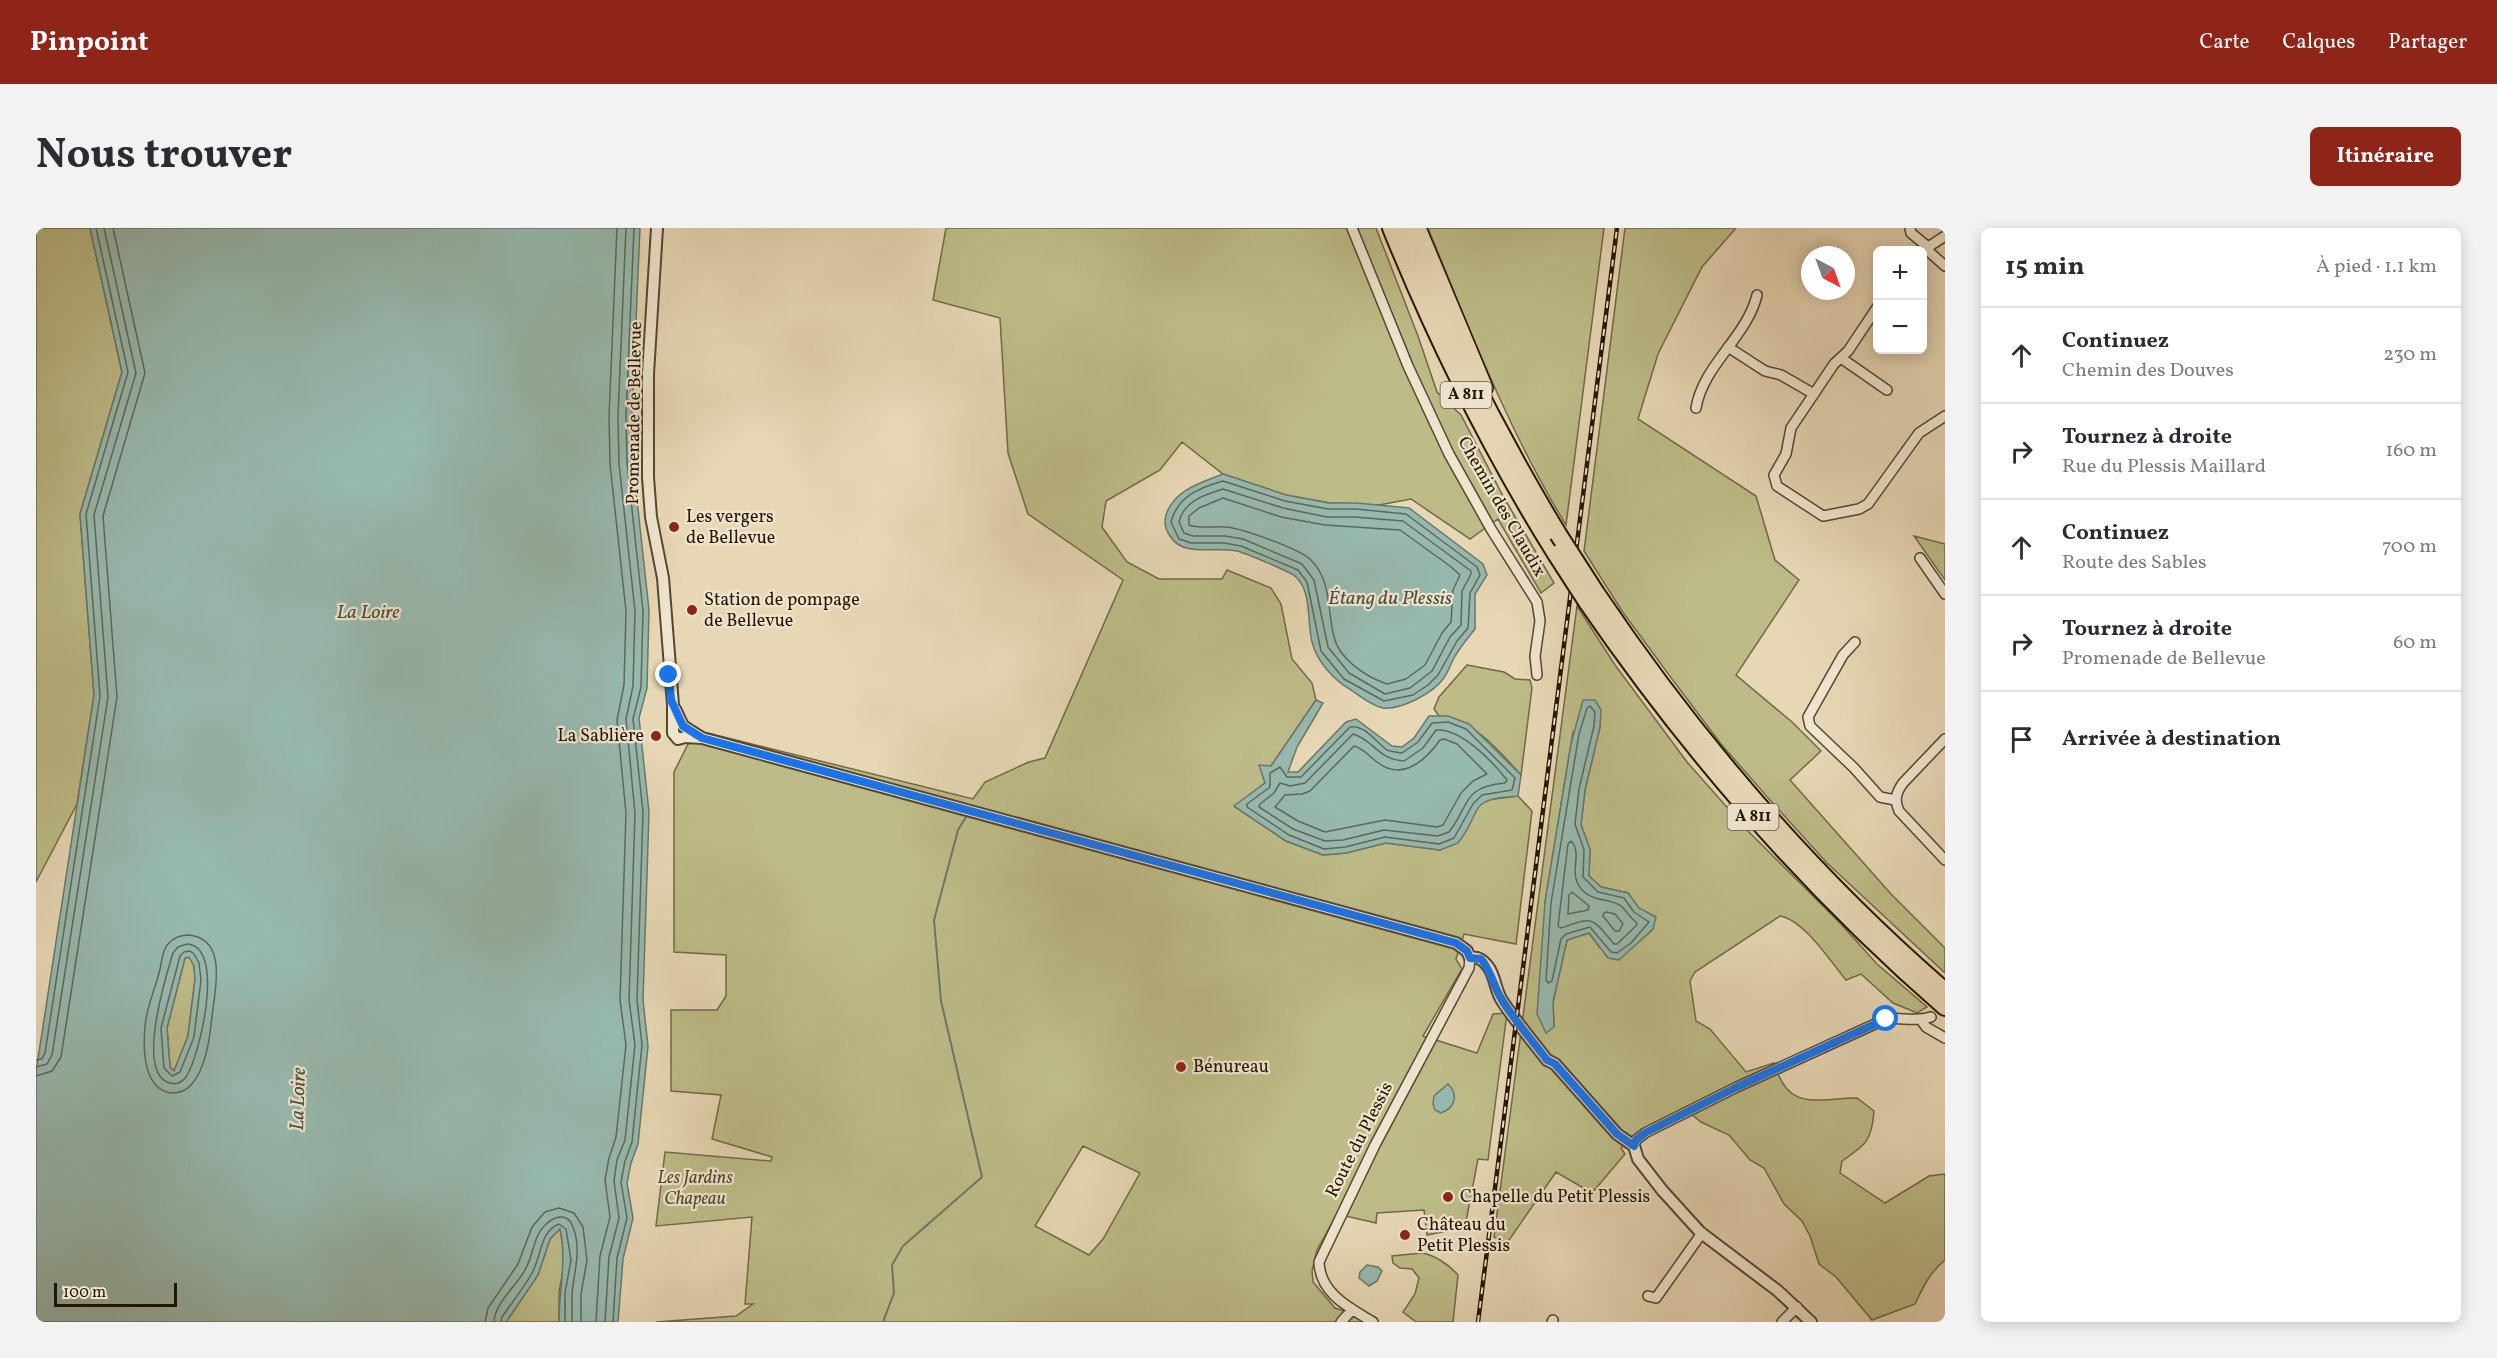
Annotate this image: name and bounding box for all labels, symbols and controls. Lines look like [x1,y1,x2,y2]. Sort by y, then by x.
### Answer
text: Pinpoint [30,23,148,62]
text: Carte [2199,28,2250,57]
text: Calques [2283,28,2355,57]
text: Partager [2388,28,2467,57]
text: Nous trouver [36,127,292,186]
button: Itinéraire [2310,127,2461,186]
north arrow [1801,246,1855,300]
map controls [1873,246,1927,354]
button: + [1873,246,1927,300]
text: 15 min [2005,249,2085,285]
text: À pied · 1.1 km [2316,253,2437,281]
button: − [1873,300,1927,354]
street label: Promenade de Bellevue [621,321,649,505]
text: Continuez [2062,326,2169,357]
icon: ahead [2005,339,2038,372]
text: 230 m [2383,341,2437,369]
text: Chemin des Douves [2062,357,2234,385]
road number: A 811 [1440,382,1492,408]
text: Tournez à droite [2062,422,2232,453]
street label: Chemin des Claudix [1451,432,1551,582]
icon: right [2005,435,2038,468]
text: 160 m [2385,437,2437,465]
text: Rue du Plessis Maillard [2062,453,2266,481]
place label: Les vergers de Bellevue [686,505,775,551]
text: Continuez [2062,518,2169,549]
marker: Les vergers de Bellevue [667,520,681,534]
icon: ahead [2005,531,2038,564]
text: 700 m [2382,533,2437,561]
text: Route des Sables [2062,549,2207,577]
water label: Étang du Plessis [1328,585,1453,613]
place label: Station de pompage de Bellevue [704,588,860,634]
water label: La Loire [336,599,400,627]
marker: Station de pompage de Bellevue [685,603,699,617]
text: Tournez à droite [2062,614,2232,645]
icon: right [2005,627,2038,660]
text: 60 m [2393,629,2437,657]
text: Promenade de Bellevue [2062,645,2266,673]
route end [655,661,681,687]
icon: arrive [2005,723,2038,756]
place label: La Sablière [557,724,644,749]
text: Arrivée à destination [2062,724,2281,755]
marker: La Sablière [649,729,663,743]
road number: A 811 [1728,804,1778,830]
route start [1872,1005,1898,1031]
place label: Bénureau [1193,1055,1269,1080]
marker: Bénureau [1174,1060,1188,1074]
water label: La Loire [284,1066,314,1131]
street label: Route du Plessis [1320,1078,1400,1202]
park label: Les Jardins Chapeau [657,1166,733,1212]
place label: Chapelle du Petit Plessis [1460,1185,1650,1210]
marker: Chapelle du Petit Plessis [1441,1190,1455,1204]
place label: Château du Petit Plessis [1417,1213,1510,1259]
marker: Château du Petit Plessis [1398,1228,1412,1242]
scale bar [54,1280,177,1308]
text: 100 m [63,1282,106,1304]

